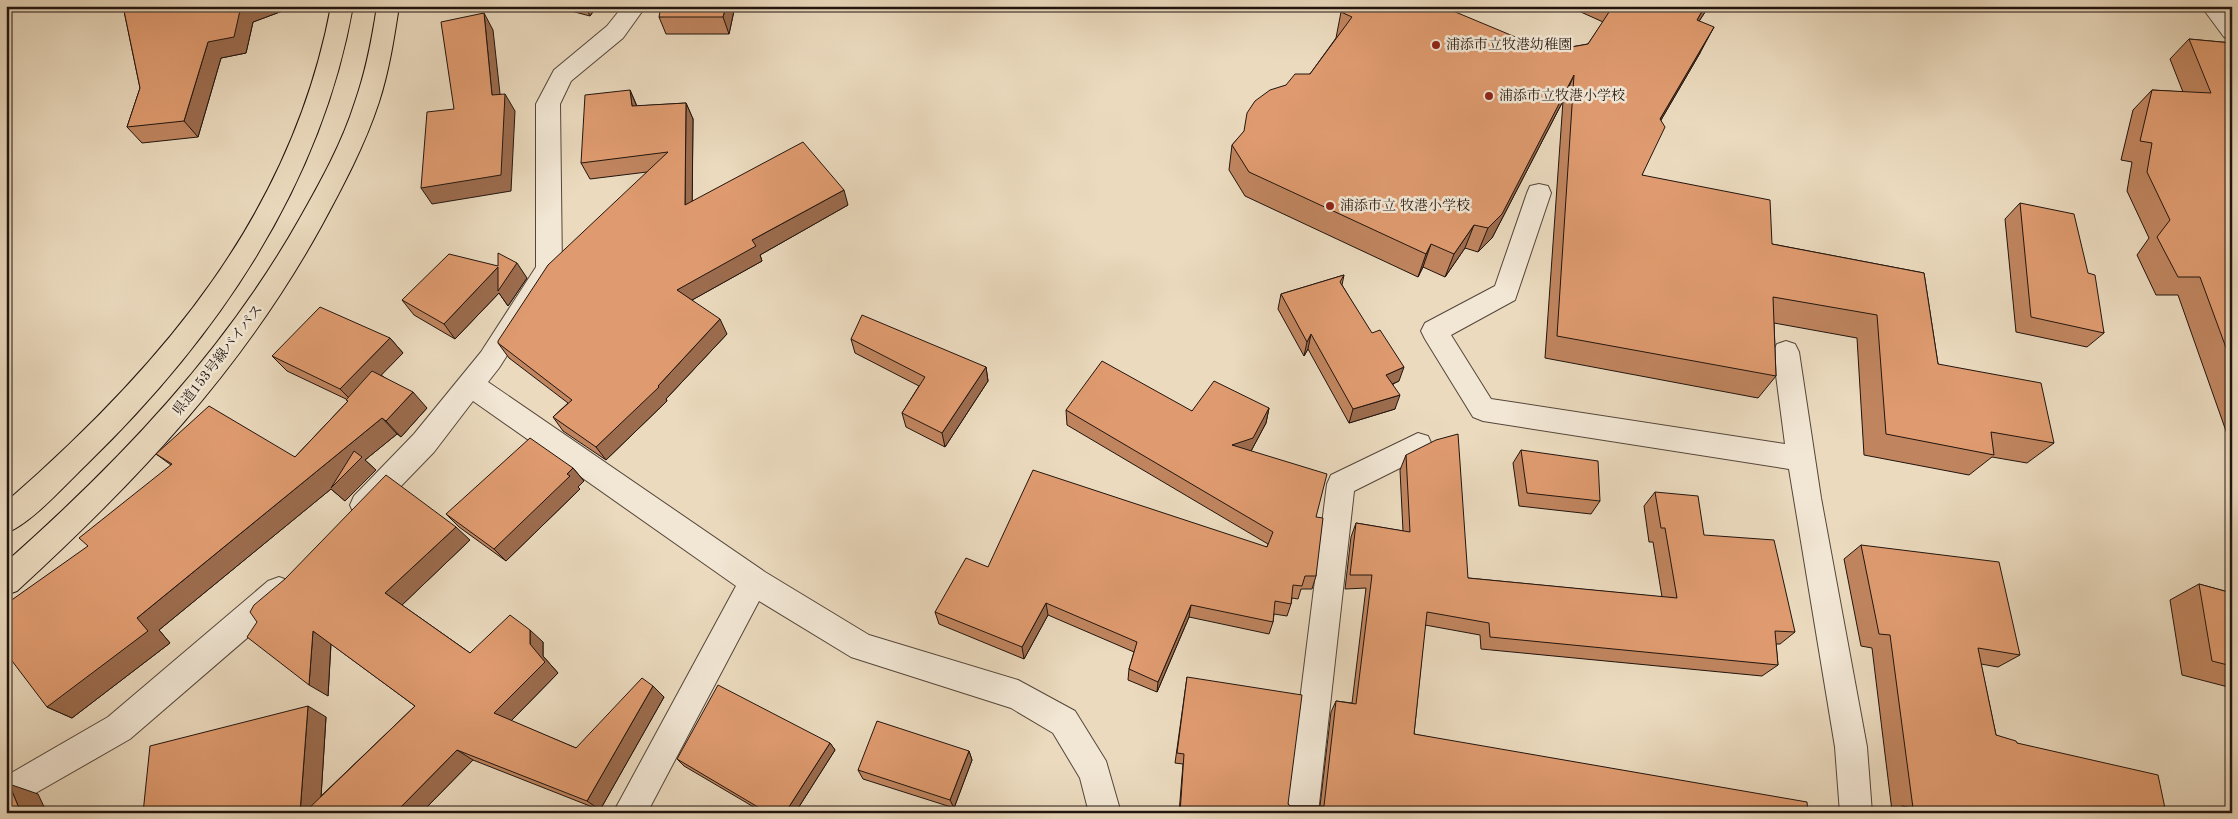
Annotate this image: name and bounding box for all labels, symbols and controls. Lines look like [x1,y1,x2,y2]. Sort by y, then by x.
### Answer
place label: 浦添市立牧港幼稚園 [1446,37,1572,52]
marker: 浦添市立牧港幼稚園 [1430,39,1442,51]
place label: 浦添市立牧港小学校 [1499,88,1625,103]
marker: 浦添市立牧港小学校 [1483,90,1495,102]
place label: 浦添市立 牧港小学校 [1340,198,1470,213]
marker: 浦添市立 牧港小学校 [1324,200,1336,212]
street label: 県道153号線バイパス [170,301,265,418]

